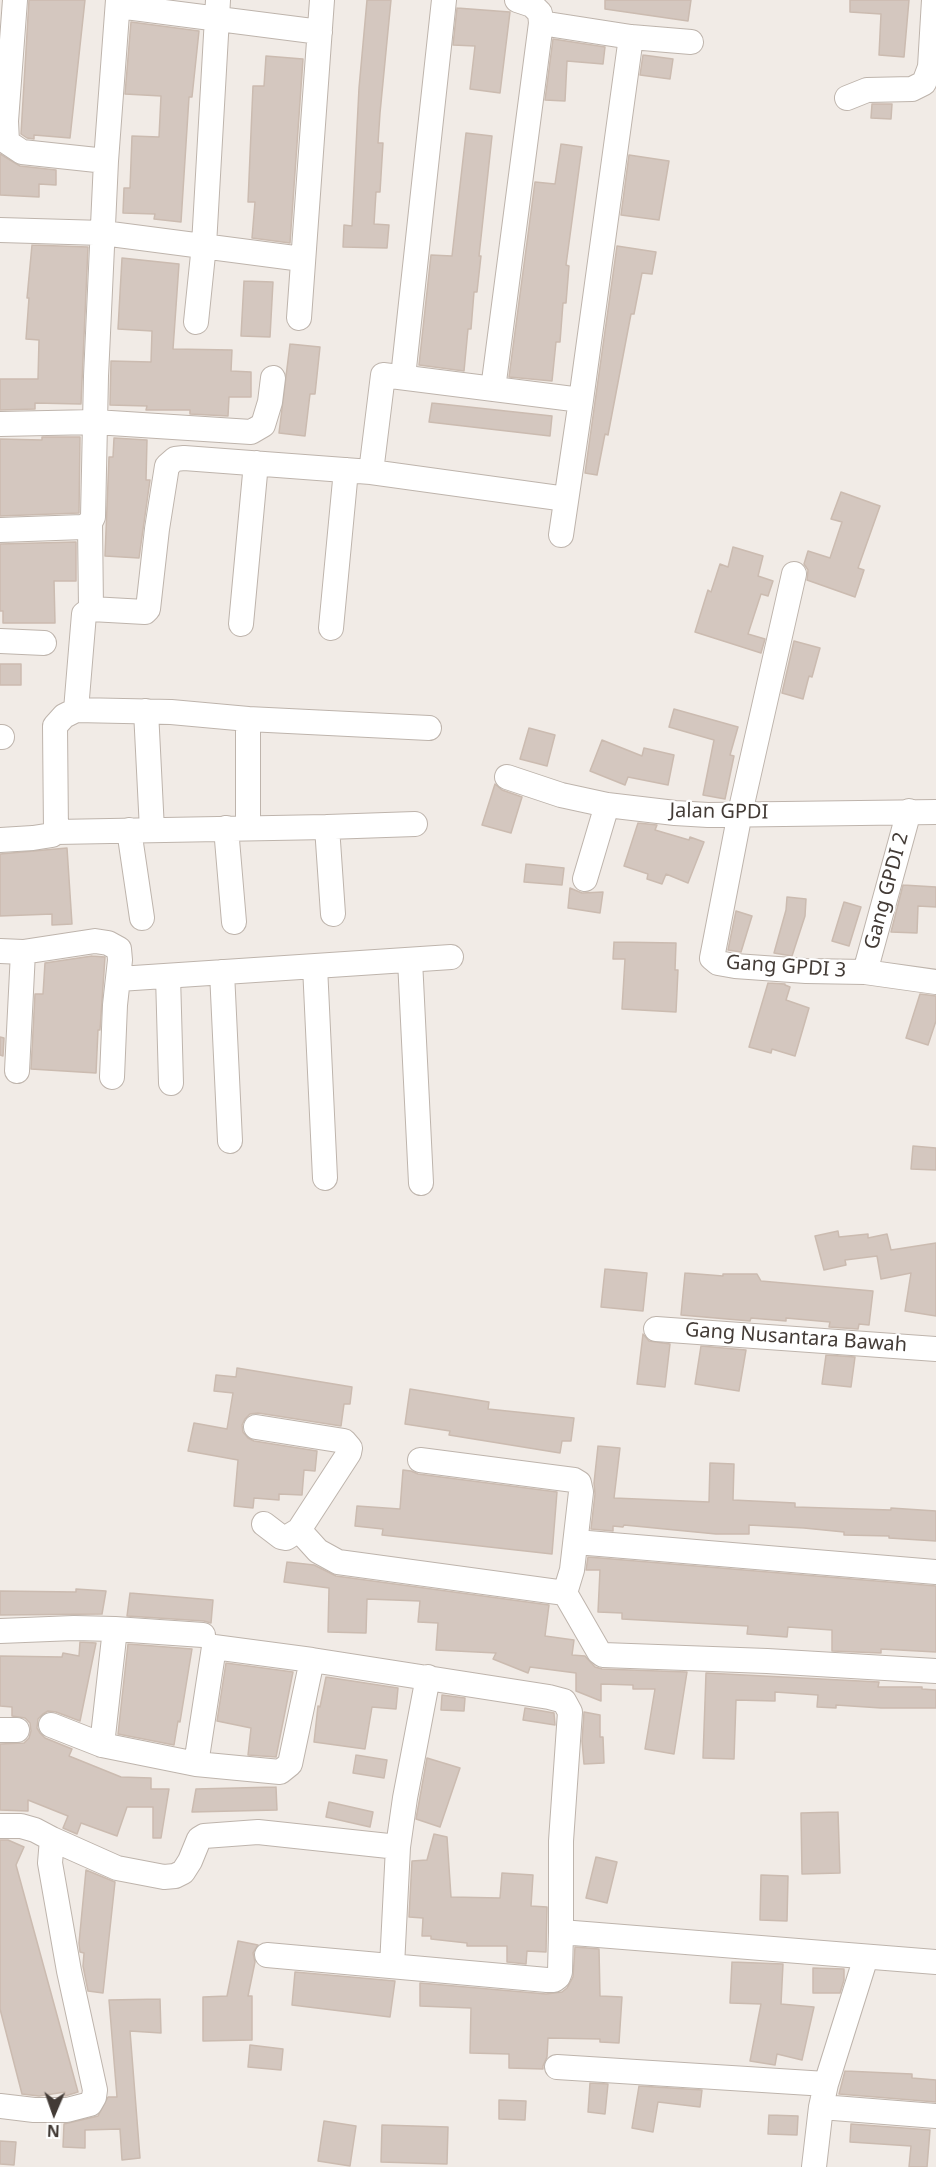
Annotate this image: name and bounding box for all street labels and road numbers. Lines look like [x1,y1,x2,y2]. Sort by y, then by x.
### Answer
street label: Jalan GPDI [669,799,769,825]
street label: Gang GPDI 2 [860,830,914,952]
street label: Gang GPDI 3 [725,951,847,983]
street label: Gang Nusantara Bawah [684,1318,908,1358]

